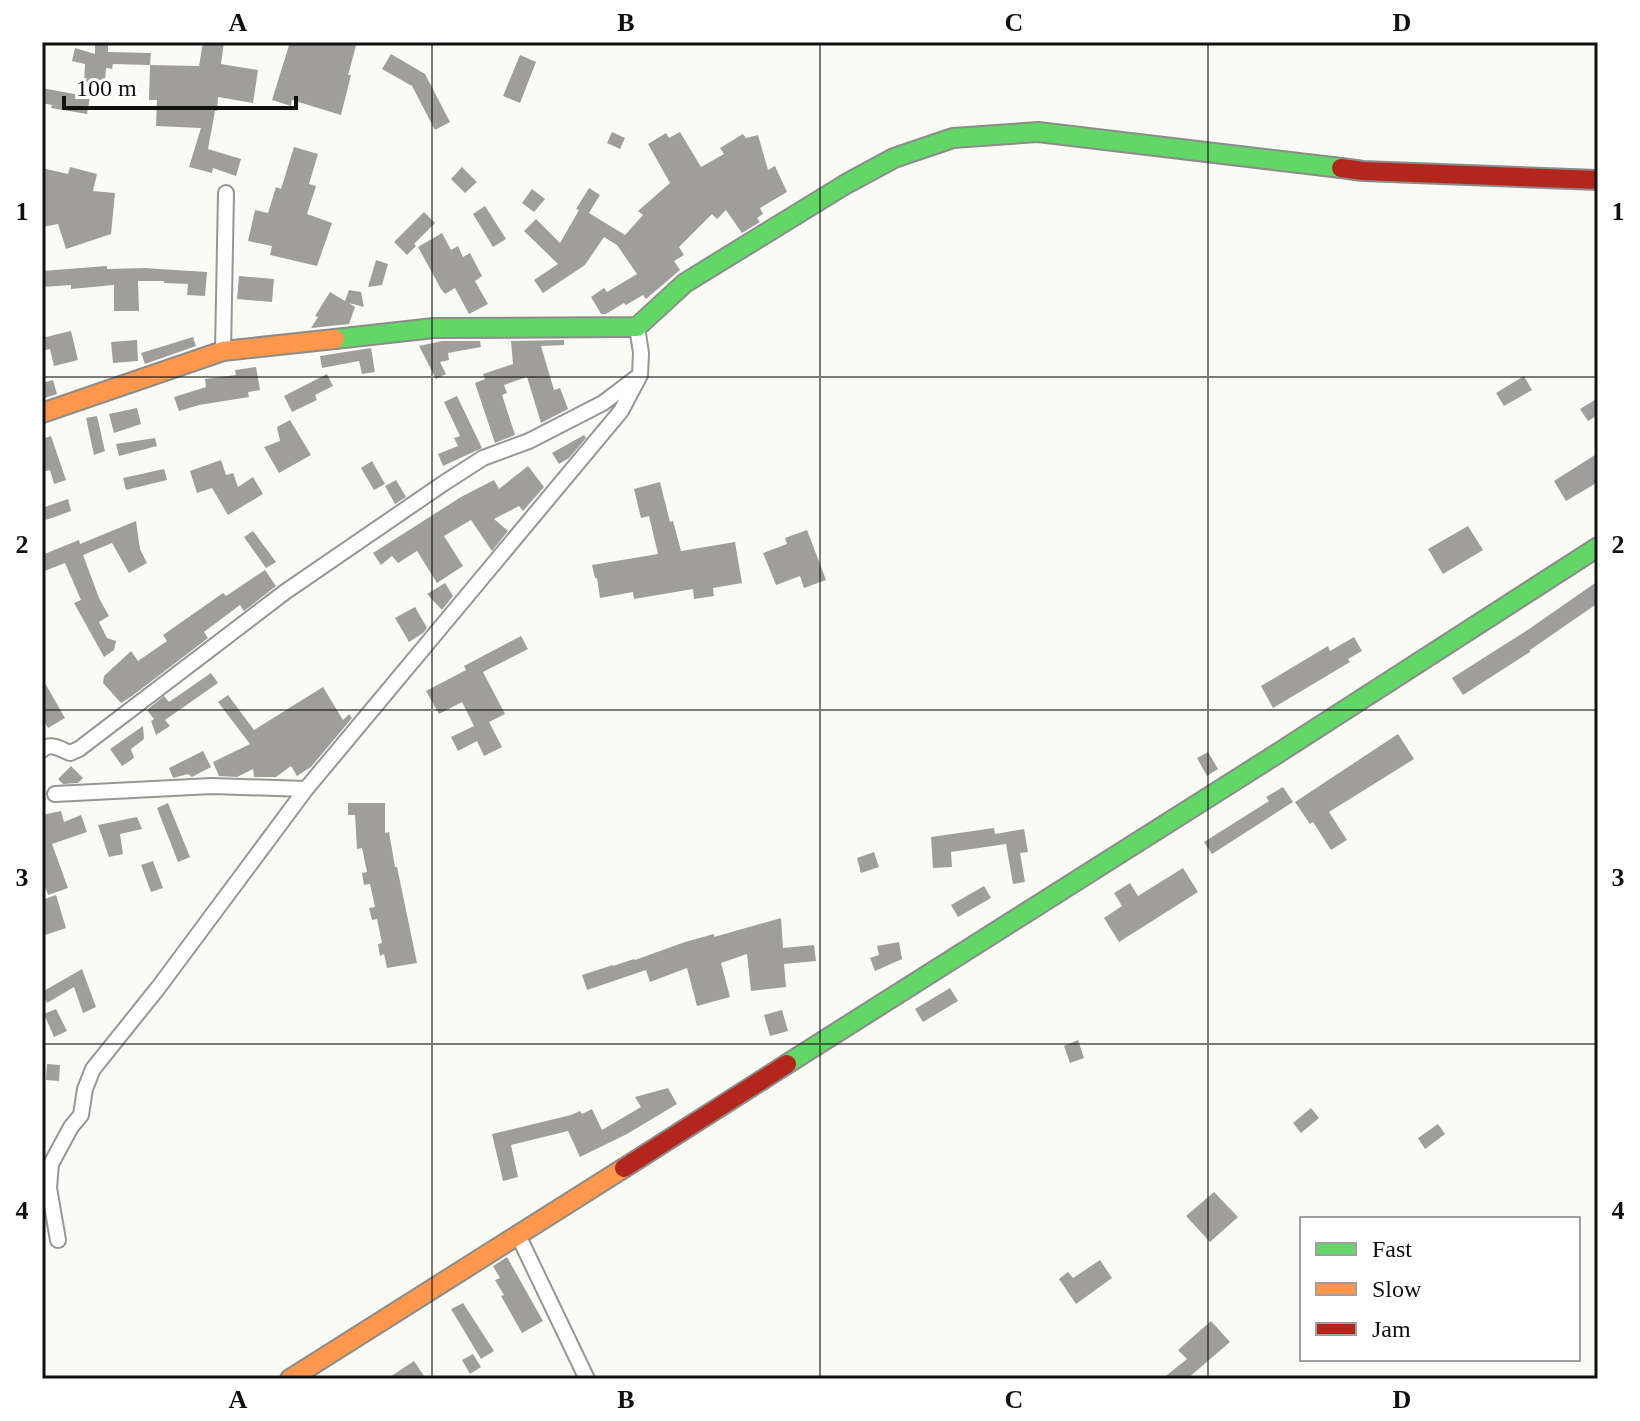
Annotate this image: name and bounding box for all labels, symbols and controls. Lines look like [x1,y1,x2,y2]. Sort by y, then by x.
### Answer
text: A [229,8,248,37]
text: B [617,8,635,37]
text: C [1005,8,1023,37]
text: D [1393,8,1411,37]
scale bar [64,60,296,110]
text: 100 m [76,75,137,101]
text: 1 [16,197,29,226]
text: 1 [1612,197,1625,226]
text: 2 [16,530,29,559]
text: 2 [1612,530,1625,559]
text: 3 [16,863,29,892]
text: 3 [1612,863,1625,892]
text: 4 [16,1196,29,1225]
text: 4 [1612,1196,1625,1225]
legend [1300,1217,1580,1361]
text: Fast [1372,1236,1412,1262]
text: Slow [1372,1276,1422,1302]
text: Jam [1372,1316,1411,1342]
text: A [229,1385,248,1414]
text: B [617,1385,635,1414]
text: C [1005,1385,1023,1414]
text: D [1393,1385,1411,1414]

